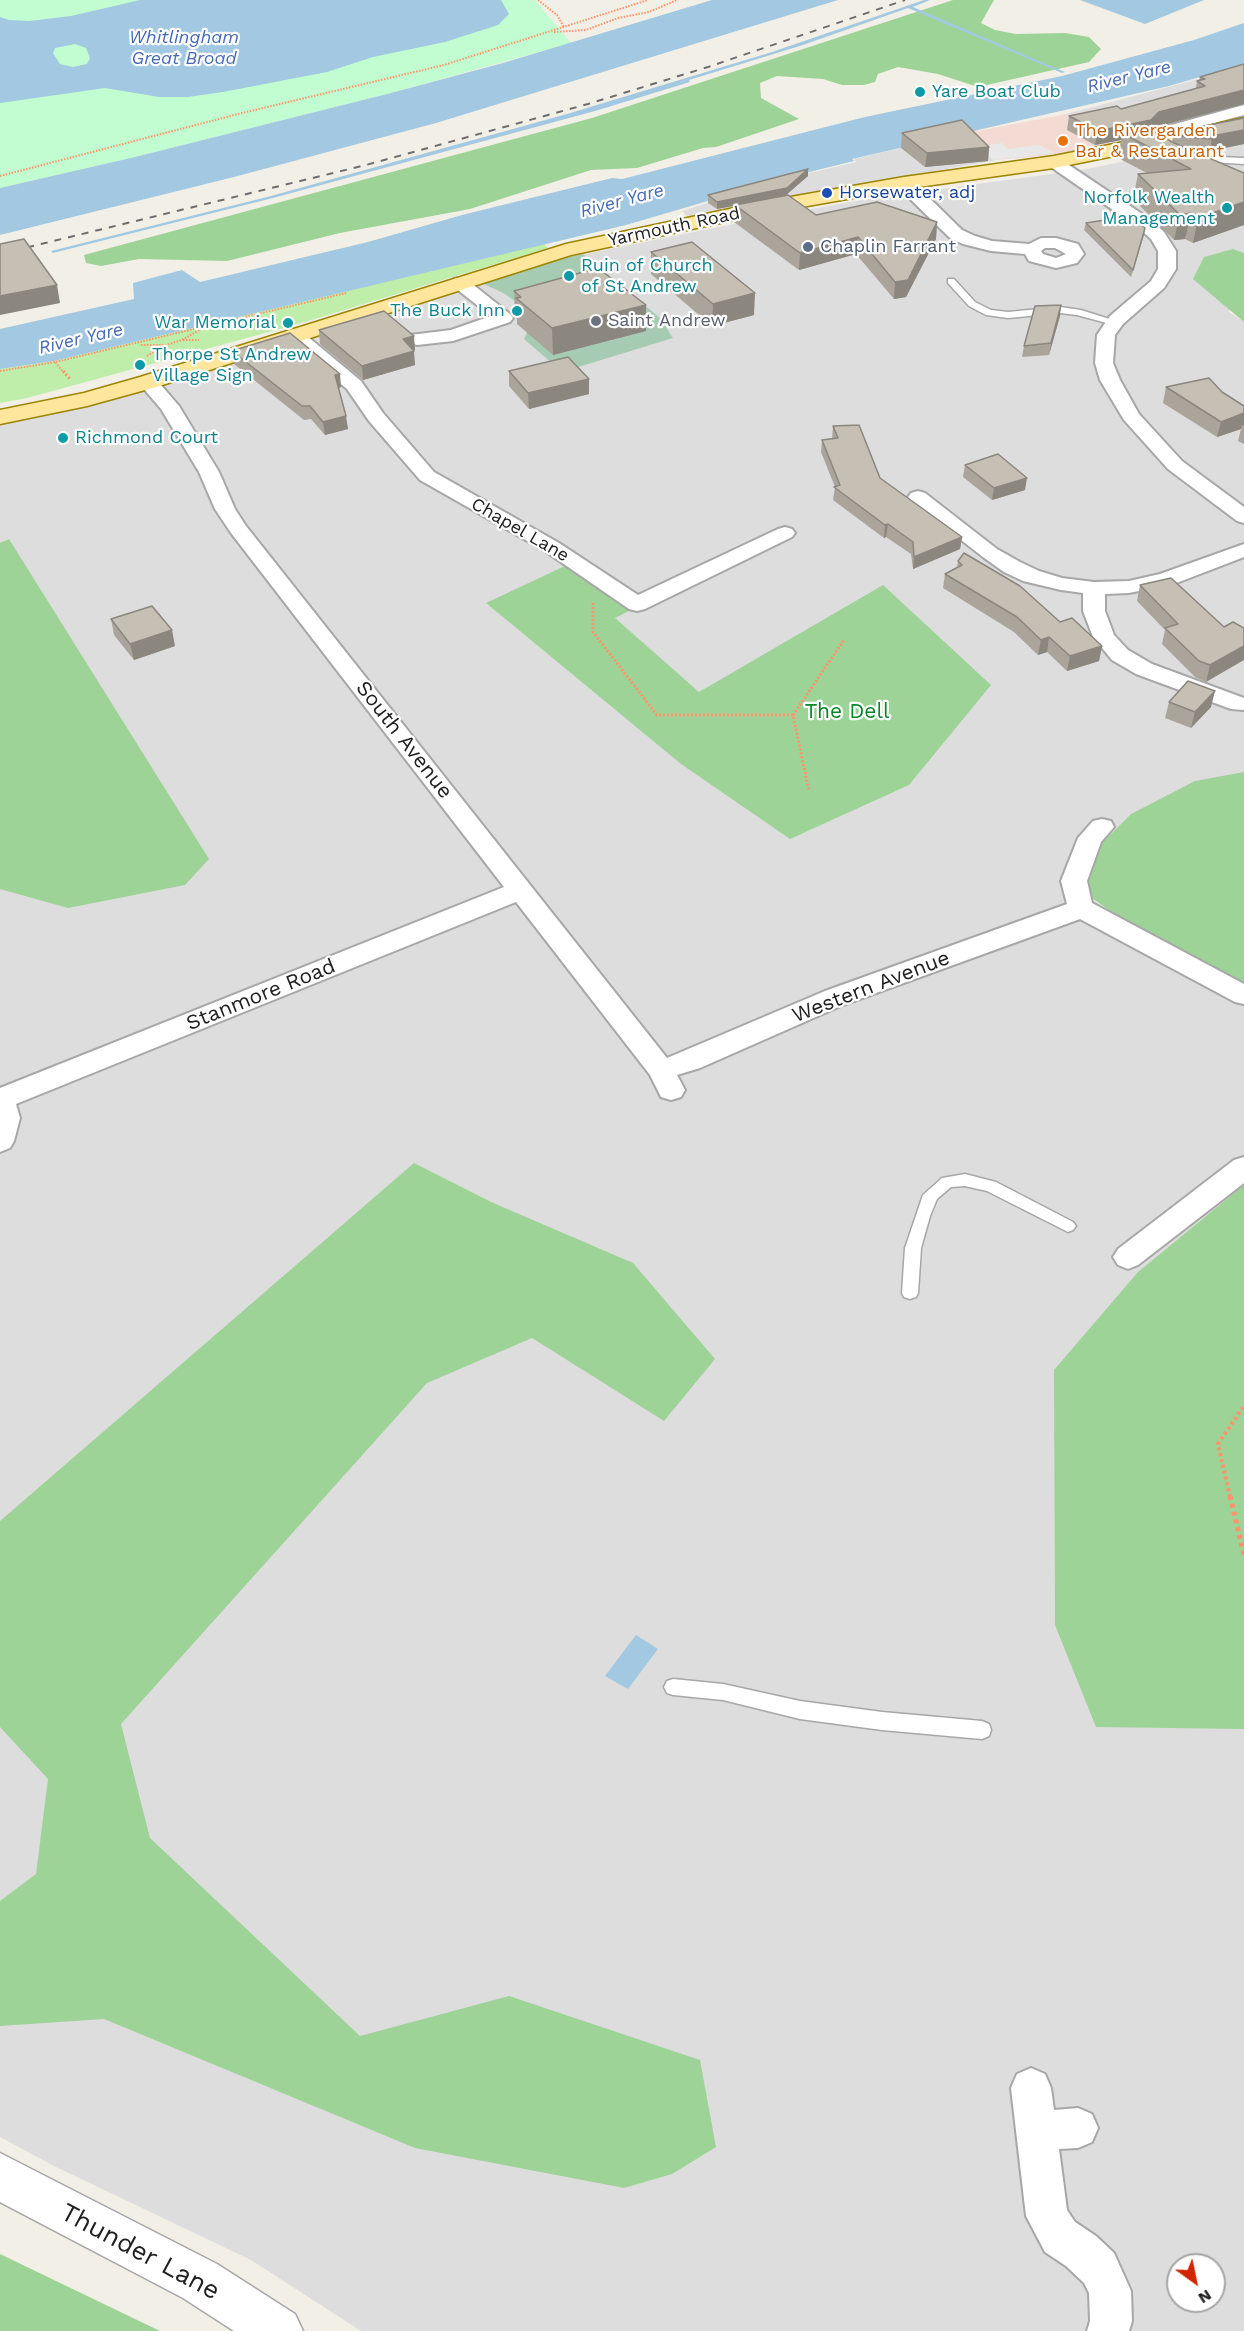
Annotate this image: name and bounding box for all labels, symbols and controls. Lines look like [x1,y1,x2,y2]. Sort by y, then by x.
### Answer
water label: Whitlingham Great Broad [129,27,239,70]
water label: River Yare [1085,56,1173,98]
place label: Yare Boat Club [932,81,1061,103]
marker: Yare Boat Club [913,85,927,99]
place label: The Rivergarden Bar & Restaurant [1075,120,1224,162]
marker: The Rivergarden Bar & Restaurant [1056,134,1070,148]
water label: River Yare [578,179,666,223]
place label: Horsewater, adj [839,182,975,204]
marker: Horsewater, adj [820,186,834,200]
place label: Norfolk Wealth Management [1083,187,1215,230]
marker: Norfolk Wealth Management [1220,201,1234,215]
street label: Yarmouth Road [606,202,742,252]
place label: Chaplin Farrant [820,236,956,258]
marker: Chaplin Farrant [801,240,815,254]
place label: Ruin of Church of St Andrew [581,255,713,298]
marker: Ruin of Church of St Andrew [562,269,576,283]
place label: The Buck Inn [390,300,505,322]
marker: The Buck Inn [510,304,524,318]
place label: Saint Andrew [608,310,726,332]
place label: War Memorial [154,312,276,334]
marker: Saint Andrew [589,314,603,328]
marker: War Memorial [281,316,295,330]
water label: River Yare [37,319,125,359]
place label: Thorpe St Andrew Village Sign [152,344,311,386]
marker: Thorpe St Andrew Village Sign [133,358,147,372]
place label: Richmond Court [75,427,218,449]
marker: Richmond Court [56,431,70,445]
street label: Chapel Lane [467,493,573,567]
street label: South Avenue [350,676,458,804]
park label: The Dell [805,699,889,725]
street label: Western Avenue [789,945,953,1029]
street label: Stanmore Road [183,954,339,1036]
street label: Thunder Lane [55,2197,225,2307]
north arrow [1166,2253,1226,2313]
text: N [1195,2286,1215,2308]

